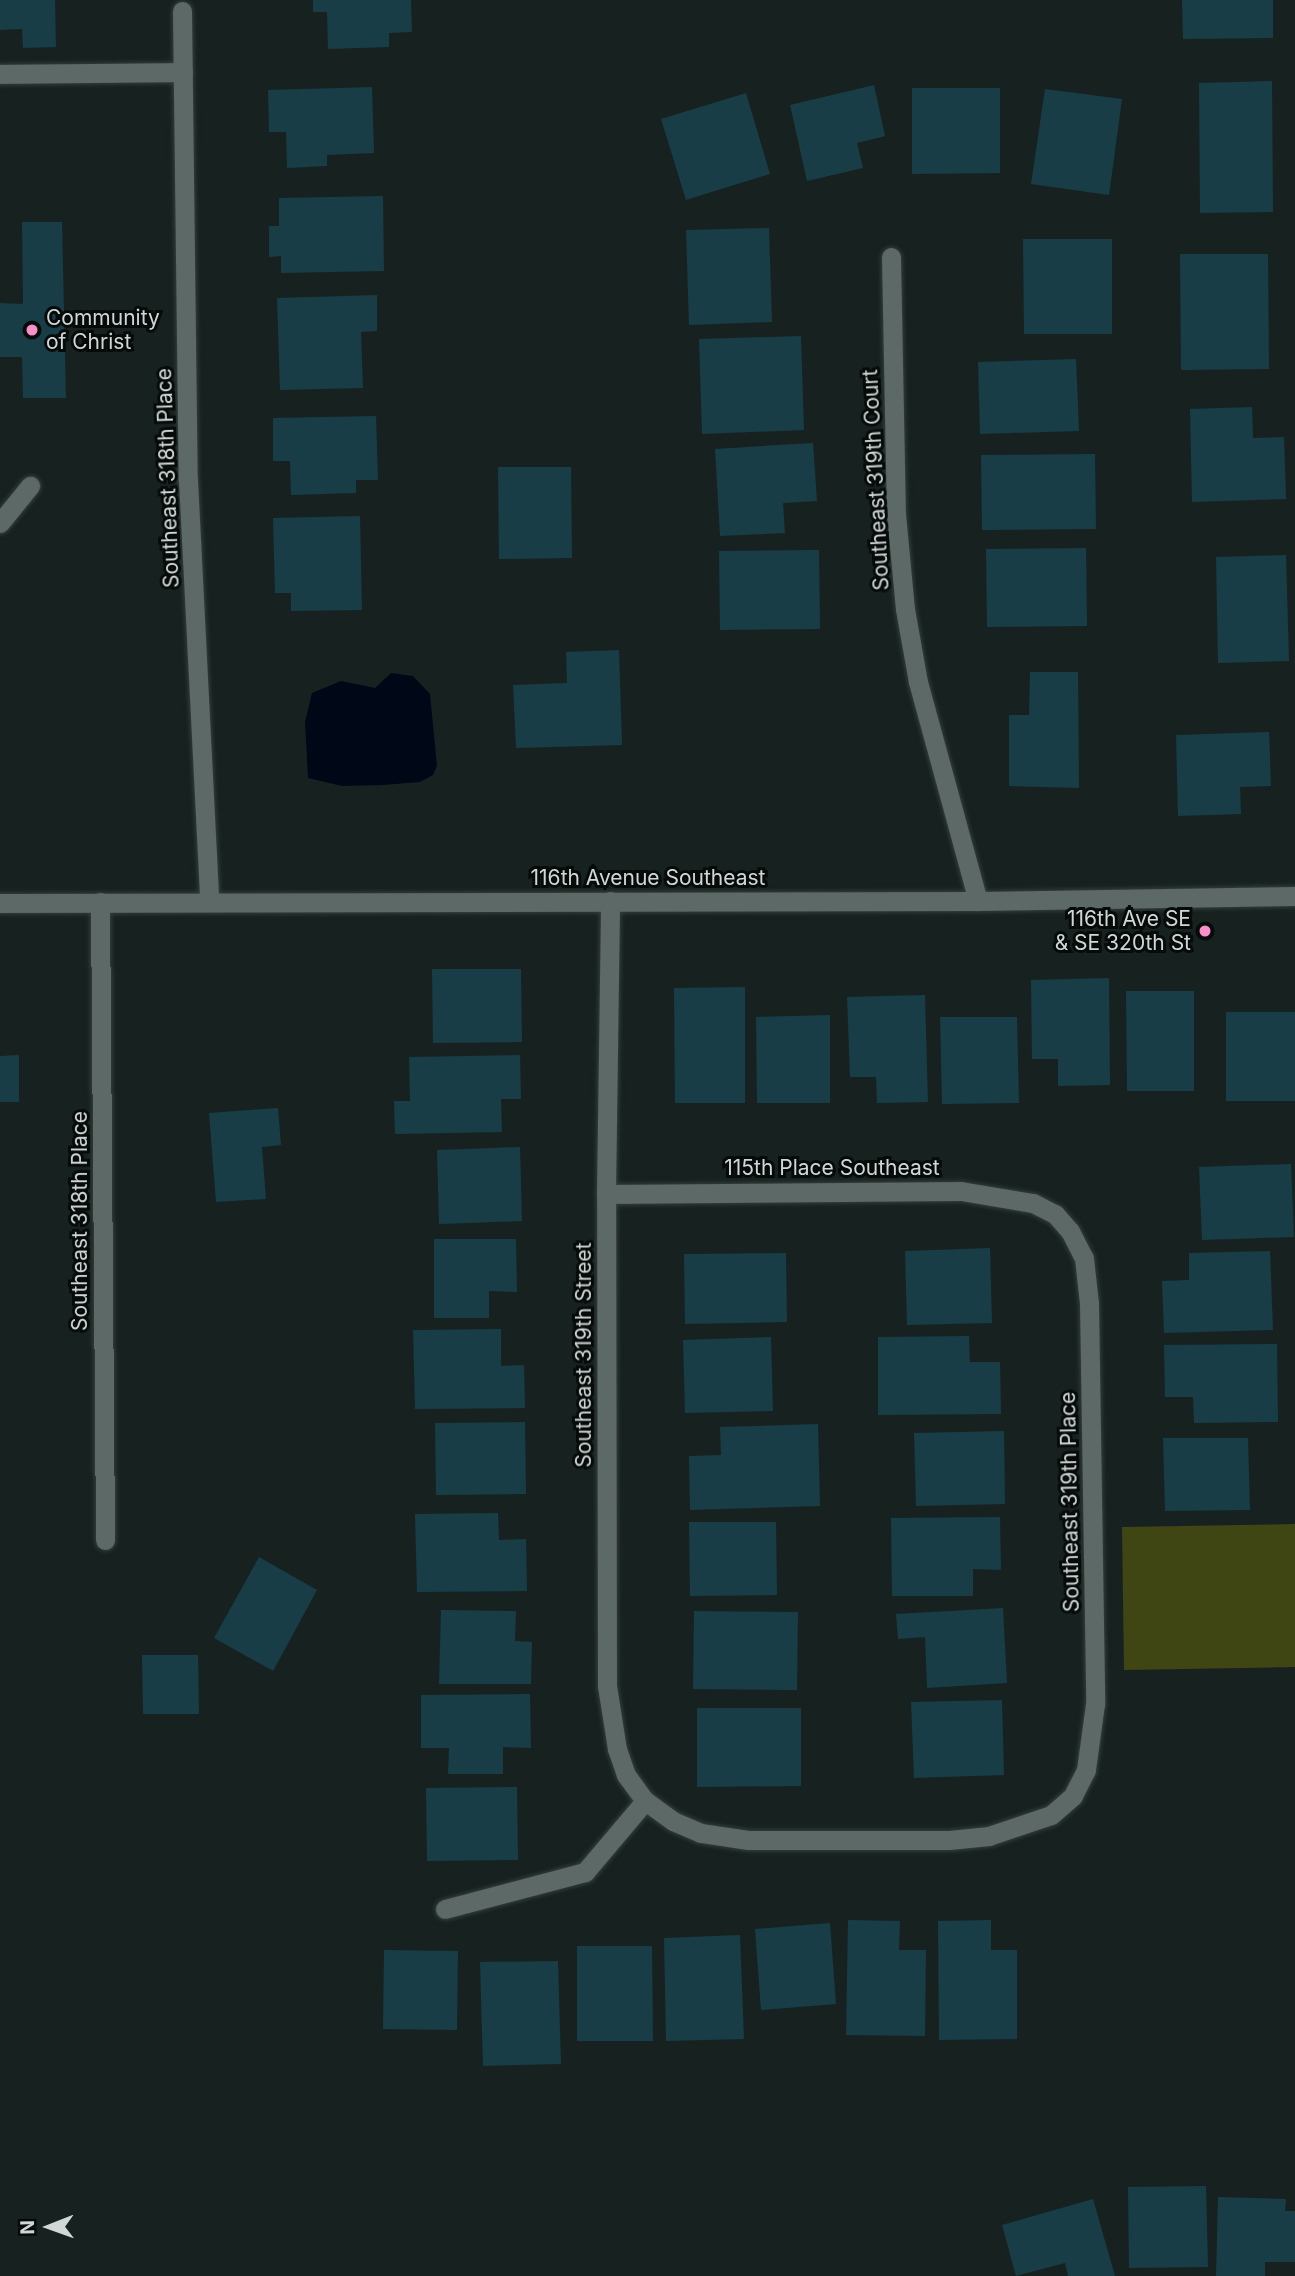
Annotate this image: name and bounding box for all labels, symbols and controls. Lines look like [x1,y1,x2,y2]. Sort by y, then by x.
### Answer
place label: Community of Christ [46,305,160,355]
marker: Community of Christ [24,322,40,338]
street label: Southeast 318th Place [152,368,184,588]
street label: Southeast 319th Court [858,369,894,591]
street label: 116th Avenue Southeast [531,865,765,891]
place label: 116th Ave SE & SE 320th St [1055,906,1191,956]
marker: 116th Ave SE & SE 320th St [1197,923,1213,939]
street label: Southeast 318th Place [67,1111,93,1331]
street label: 115th Place Southeast [724,1155,940,1181]
street label: Southeast 319th Street [571,1242,597,1468]
street label: Southeast 319th Place [1055,1392,1085,1612]
north arrow [14,2192,84,2262]
text: N [16,2220,39,2235]

